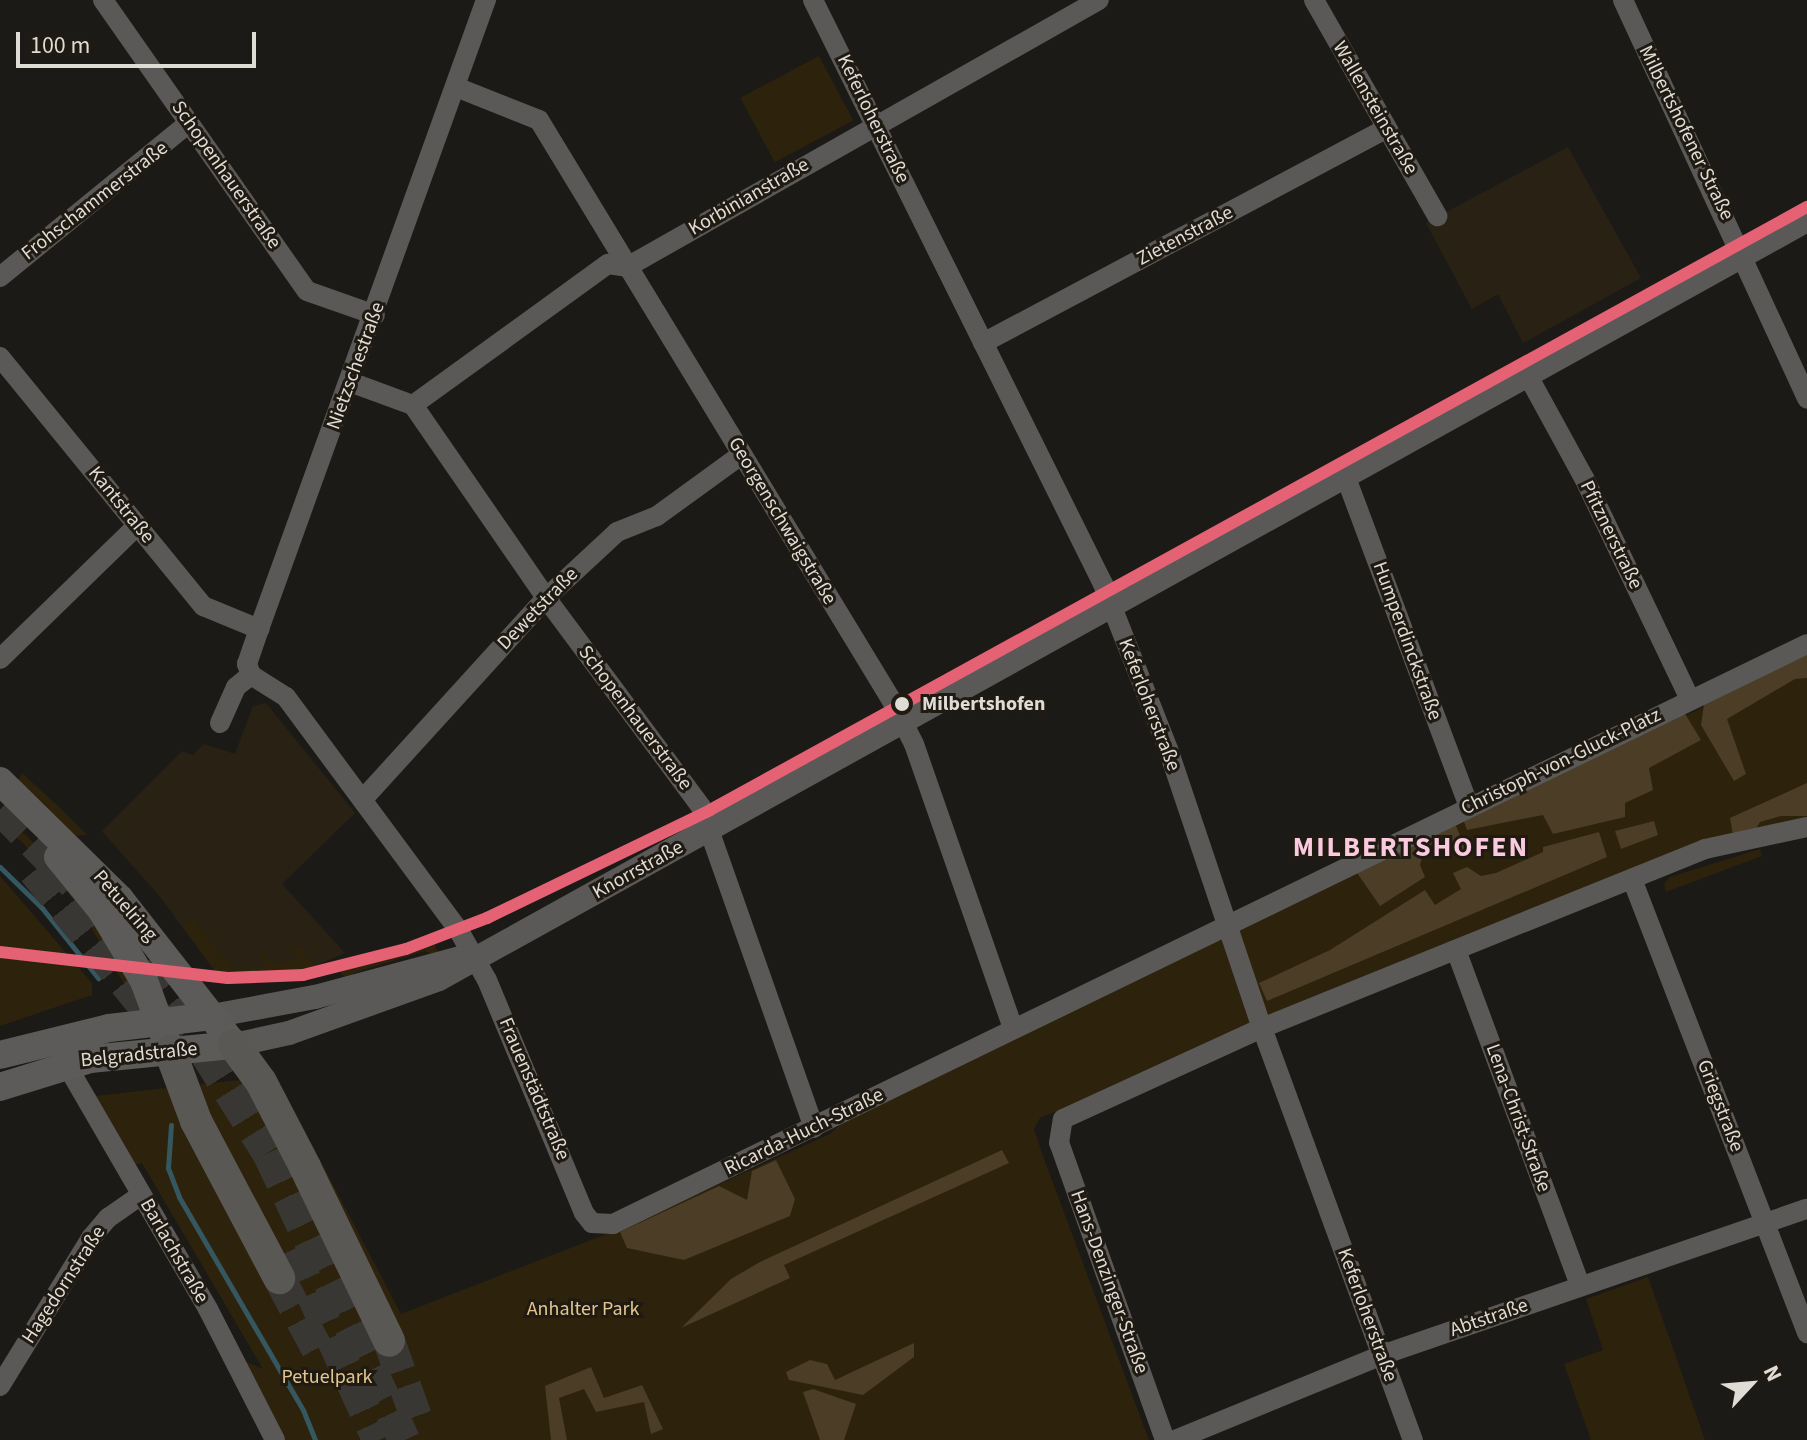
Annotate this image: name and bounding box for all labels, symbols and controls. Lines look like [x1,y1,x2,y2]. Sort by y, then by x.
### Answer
scale bar [20,16,260,66]
text: 100 m [30,28,90,63]
street label: Wallensteinstraße [1327,37,1423,179]
street label: Milbertshofener Straße [1633,42,1739,224]
street label: Keferloherstraße [831,51,915,187]
street label: Schopenhauerstraße [166,97,286,253]
street label: Frohschammerstraße [17,136,173,266]
street label: Korbinianstraße [685,153,813,241]
street label: Zietenstraße [1133,201,1237,271]
street label: Nietzschestraße [322,299,390,433]
street label: Georgenschwaigstraße [723,433,841,609]
street label: Kantstraße [83,462,159,548]
street label: Pfitznerstraße [1574,477,1648,593]
street label: Humperdinckstraße [1367,558,1447,724]
street label: Dewetstraße [493,563,583,655]
street label: Keferloherstraße [1113,635,1185,775]
street label: Schopenhauerstraße [573,641,697,795]
marker: Milbertshofen [889,691,915,717]
place label: Milbertshofen [922,692,1045,716]
street label: Christoph-von-Gluck-Platz [1457,703,1665,821]
district label: MILBERTSHOFEN [1293,830,1529,864]
street label: Knorrstraße [588,835,688,905]
street label: Petuelring [88,866,162,946]
street label: Frauenstädtstraße [493,1014,575,1164]
street label: Belgradstraße [79,1037,199,1073]
street label: Lena-Christ-Straße [1480,1041,1556,1195]
street label: Griegstraße [1691,1057,1749,1155]
street label: Ricarda-Huch-Straße [720,1083,888,1181]
street label: Hans-Denzinger-Straße [1065,1187,1153,1377]
street label: Barlachstraße [134,1194,214,1308]
street label: Hagedornstraße [17,1222,111,1348]
street label: Keferloherstraße [1332,1245,1402,1385]
street label: Abtstraße [1447,1293,1531,1343]
park label: Anhalter Park [527,1297,639,1321]
north arrow [1711,1344,1791,1424]
text: N [1755,1360,1790,1387]
park label: Petuelpark [282,1365,372,1389]

